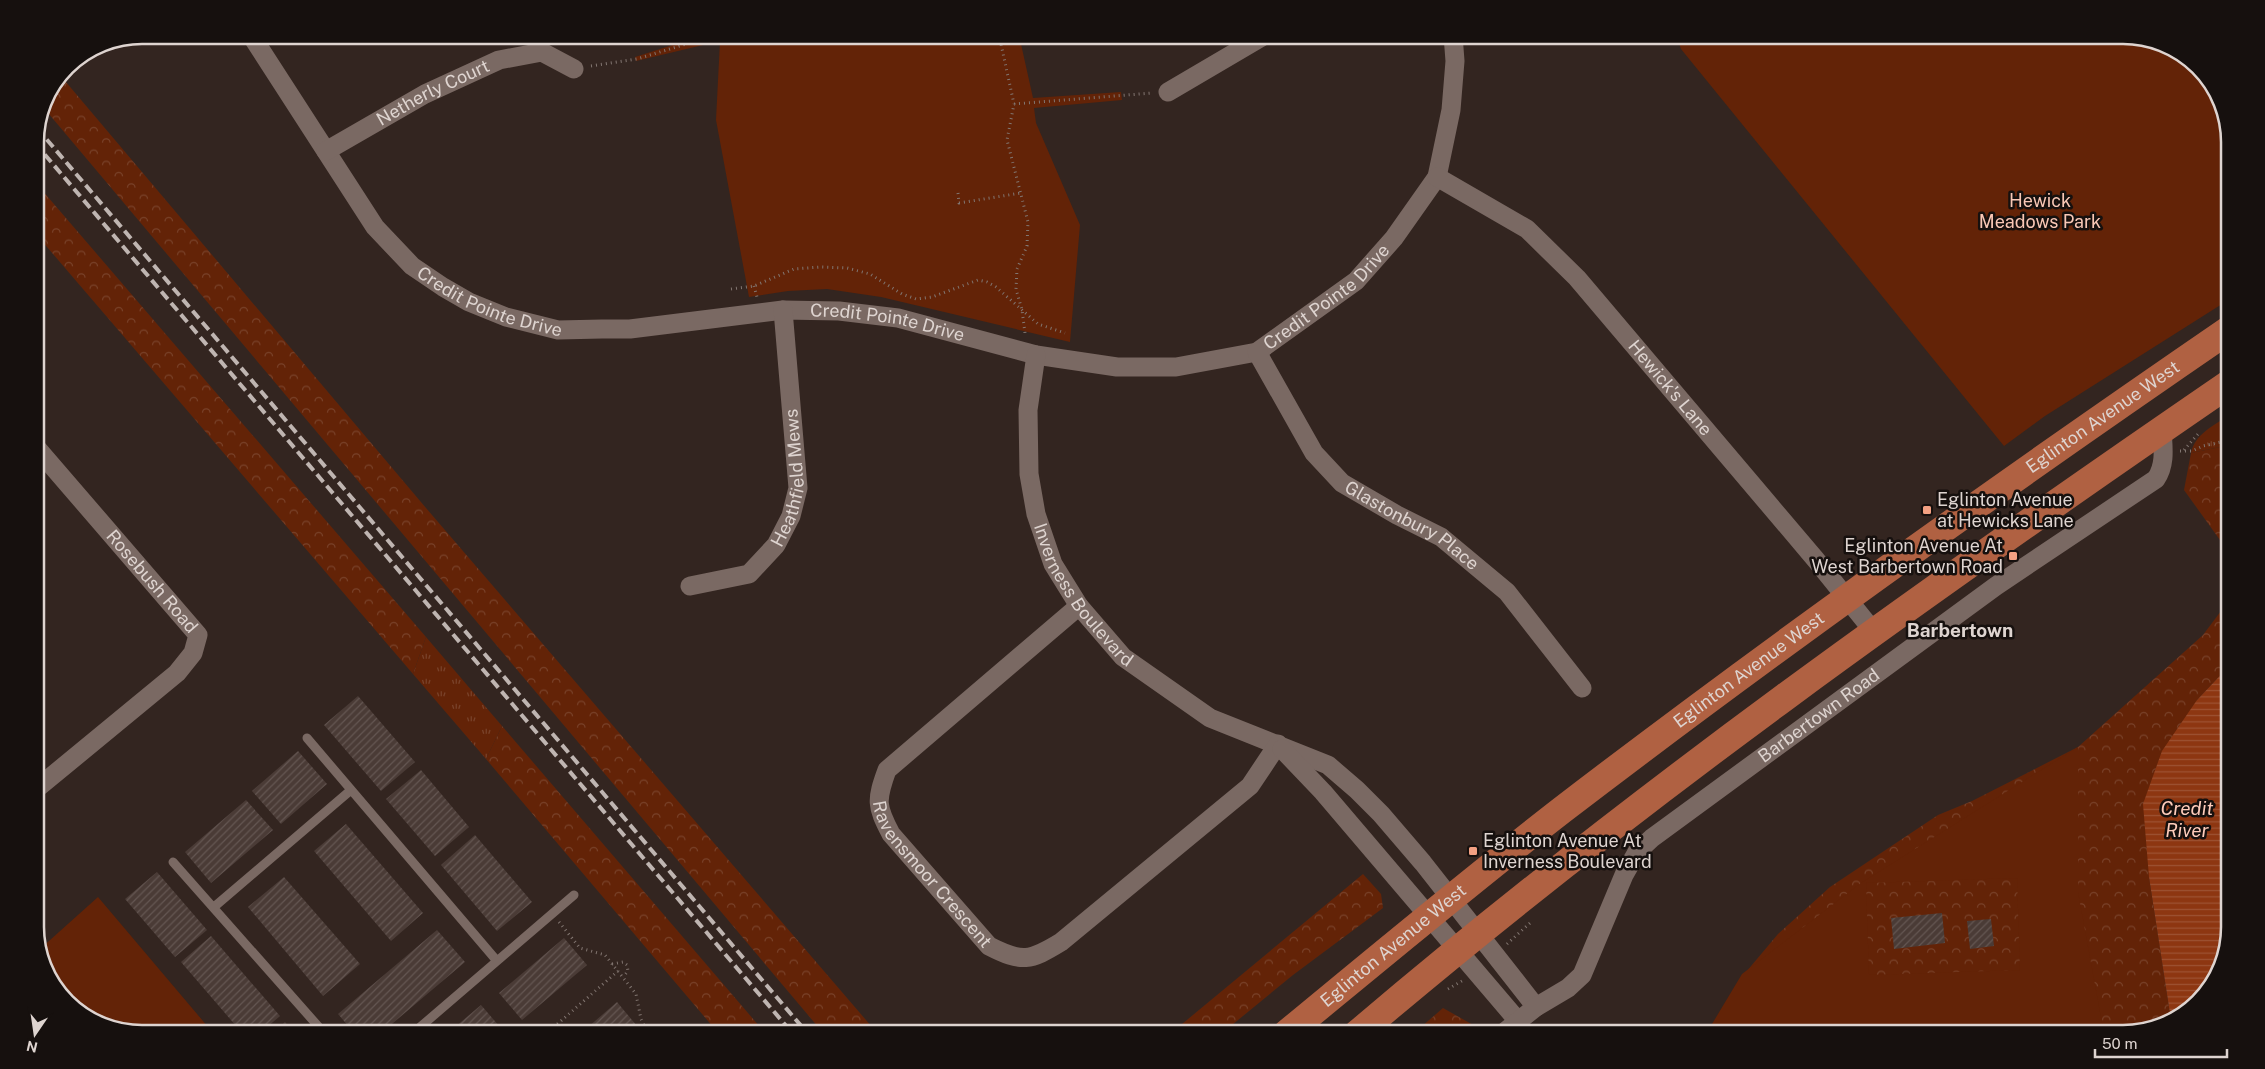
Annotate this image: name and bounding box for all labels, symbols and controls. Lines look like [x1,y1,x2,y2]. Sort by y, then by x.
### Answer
street label: Netherly Court [373,55,492,130]
park label: Hewick Meadows Park [1979,190,2101,232]
street label: Credit Pointe Drive [1259,240,1394,354]
street label: Credit Pointe Drive [413,262,565,341]
street label: Credit Pointe Drive [810,299,967,345]
street label: Hewick's Lane [1624,336,1717,440]
street label: Eglinton Avenue West [2022,356,2183,477]
street label: Heathfield Mews [766,408,808,550]
street label: Glastonbury Place [1341,476,1484,574]
place label: Eglinton Avenue at Hewicks Lane [1937,489,2074,531]
marker: Eglinton Avenue at Hewicks Lane [1921,504,1933,516]
street label: Inverness Boulevard [1030,520,1137,671]
street label: Rosebush Road [102,526,202,637]
place label: Eglinton Avenue At West Barbertown Road [1811,535,2003,577]
marker: Eglinton Avenue At West Barbertown Road [2007,550,2019,562]
street label: Eglinton Avenue West [1669,607,1828,732]
district label: Barbertown [1907,619,2013,641]
street label: Barbertown Road [1754,664,1883,767]
water label: Credit River [2161,797,2213,841]
street label: Ravensmoor Crescent [869,799,996,952]
place label: Eglinton Avenue At Inverness Boulevard [1483,830,1652,872]
marker: Eglinton Avenue At Inverness Boulevard [1467,845,1479,857]
street label: Eglinton Avenue West [1316,879,1470,1011]
north arrow [10,1009,60,1059]
scale bar [2095,1026,2228,1058]
text: 50 m [2102,1035,2137,1052]
text: N [25,1038,39,1056]

